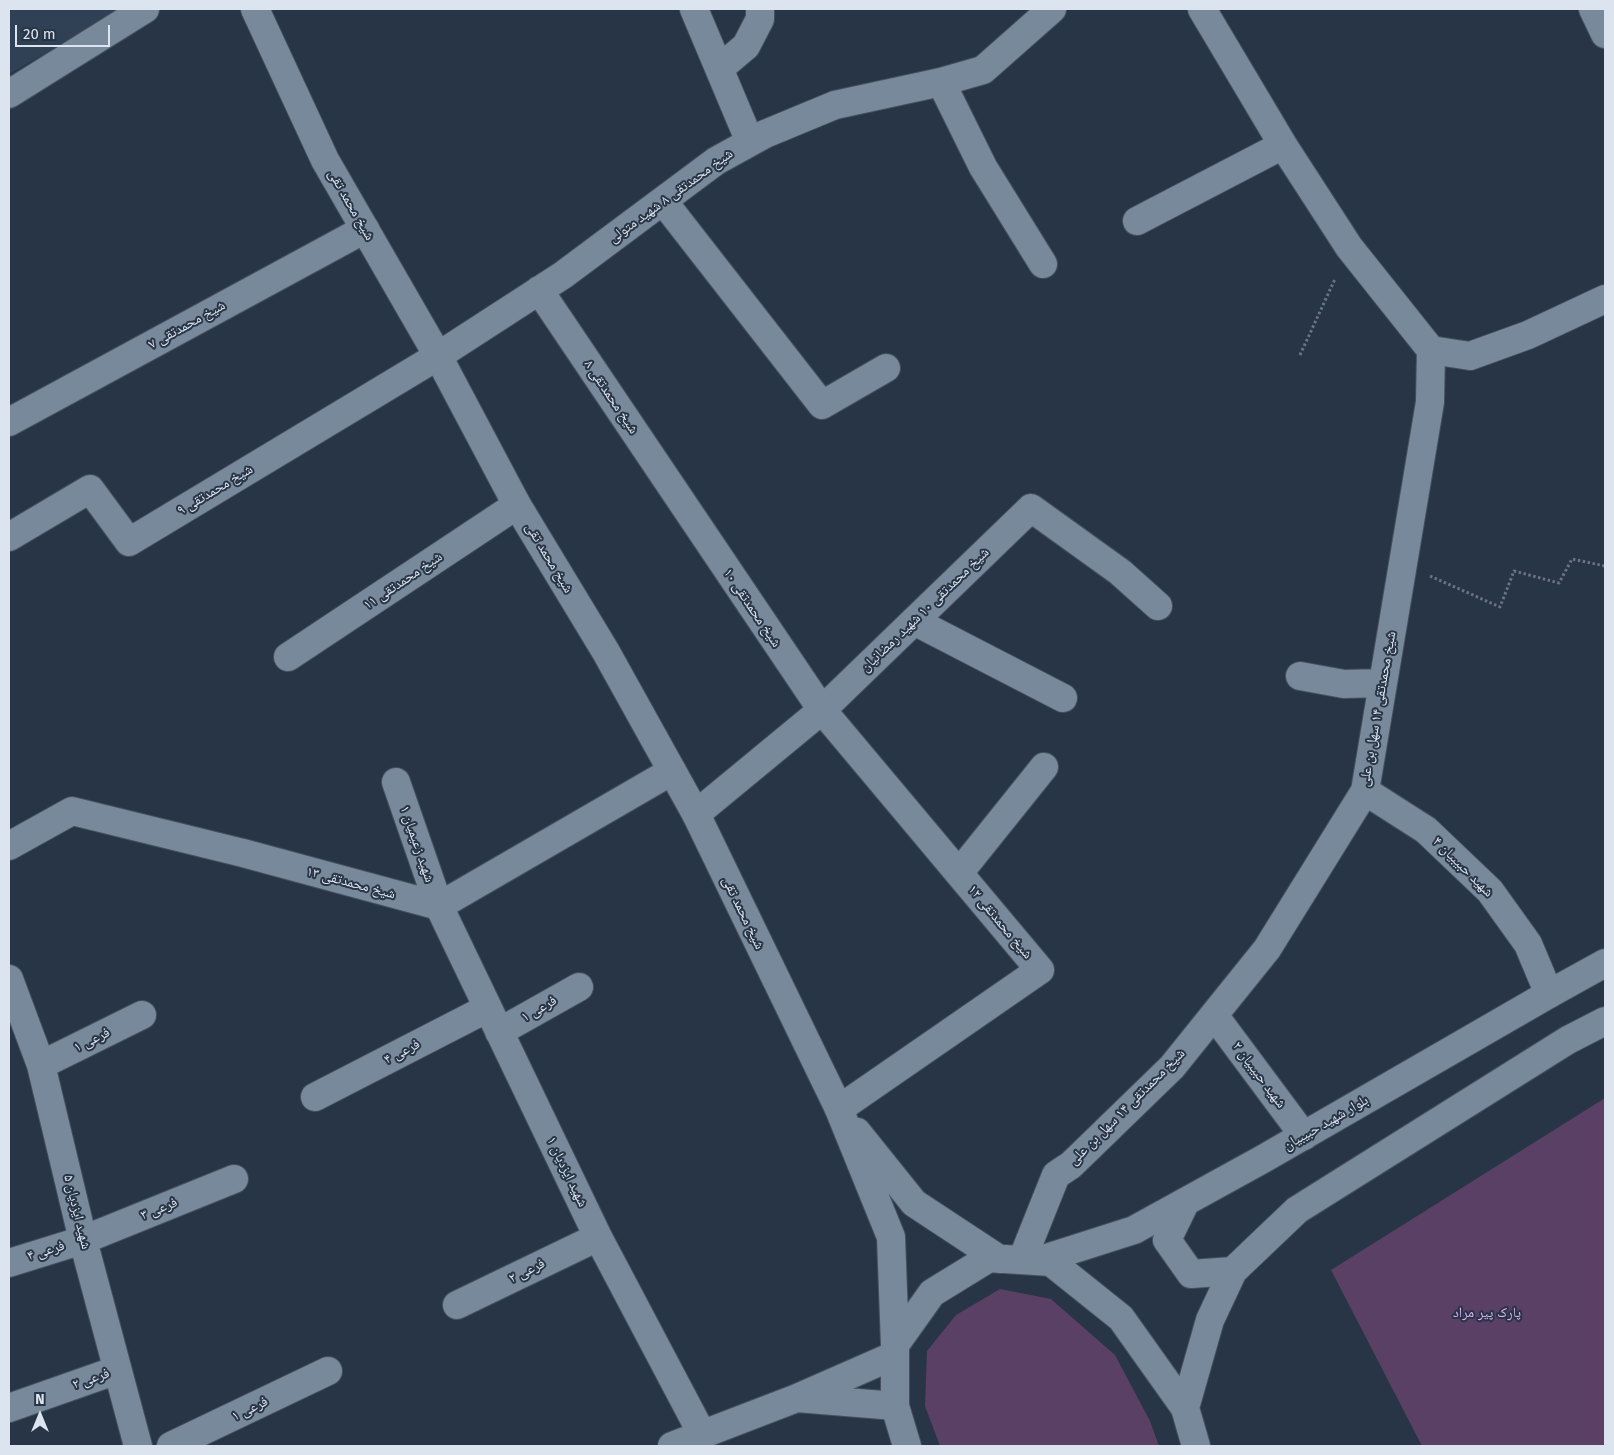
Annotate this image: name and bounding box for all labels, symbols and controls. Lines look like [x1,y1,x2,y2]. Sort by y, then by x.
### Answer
scale bar [18,15,112,47]
text: 20 m [23,25,56,43]
street label: شیخ محمدتقی ۸ شهید متولی [606,145,736,247]
street label: شیخ محمد تقی [324,167,378,243]
street label: شیخ محمدتقی ۷ [146,297,228,353]
street label: شیخ محمدتقی ۸ [580,357,642,437]
street label: شیخ محمدتقی ۹ [174,461,256,519]
street label: شیخ محمد تقی [521,520,577,596]
street label: شیخ محمدتقی ۱۰ شهید رمضانیان [857,544,993,676]
street label: شیخ محمدتقی ۱۱ [360,548,446,614]
street label: شیخ محمدتقی ۱۰ [719,565,785,651]
street label: شیخ محمدتقی ۱۴ سهل بن علی [1356,630,1400,788]
street label: شهید زعیمیان ۱ [396,803,438,885]
street label: شهید حبیبیان ۴ [1429,833,1497,901]
street label: شیخ محمدتقی ۱۳ [305,863,397,903]
street label: شیخ محمد تقی [718,874,768,952]
street label: شیخ محمدتقی ۱۲ [964,882,1036,962]
street label: فرعی ۱ [518,992,560,1026]
street label: فرعی ۱ [71,1024,113,1056]
street label: فرعی ۴ [381,1036,423,1068]
street label: شهید حبیبیان ۲ [1229,1038,1289,1112]
street label: شیخ محمدتقی ۱۴ سهل بن علی [1065,1045,1189,1169]
street label: بلوار شهید حبیبیان [1281,1092,1371,1154]
street label: شهید ایزدیان ۱ [543,1134,591,1210]
street label: شهید ایزدیان ۵ [60,1173,94,1251]
street label: فرعی ۳ [138,1194,180,1224]
street label: فرعی ۴ [25,1237,67,1265]
street label: فرعی ۲ [506,1255,548,1287]
park label: پارک پیر مراد [1453,1305,1521,1321]
street label: فرعی ۲ [70,1365,112,1393]
north arrow [15,1390,65,1440]
text: N [35,1391,45,1408]
street label: فرعی ۱ [229,1393,271,1425]

